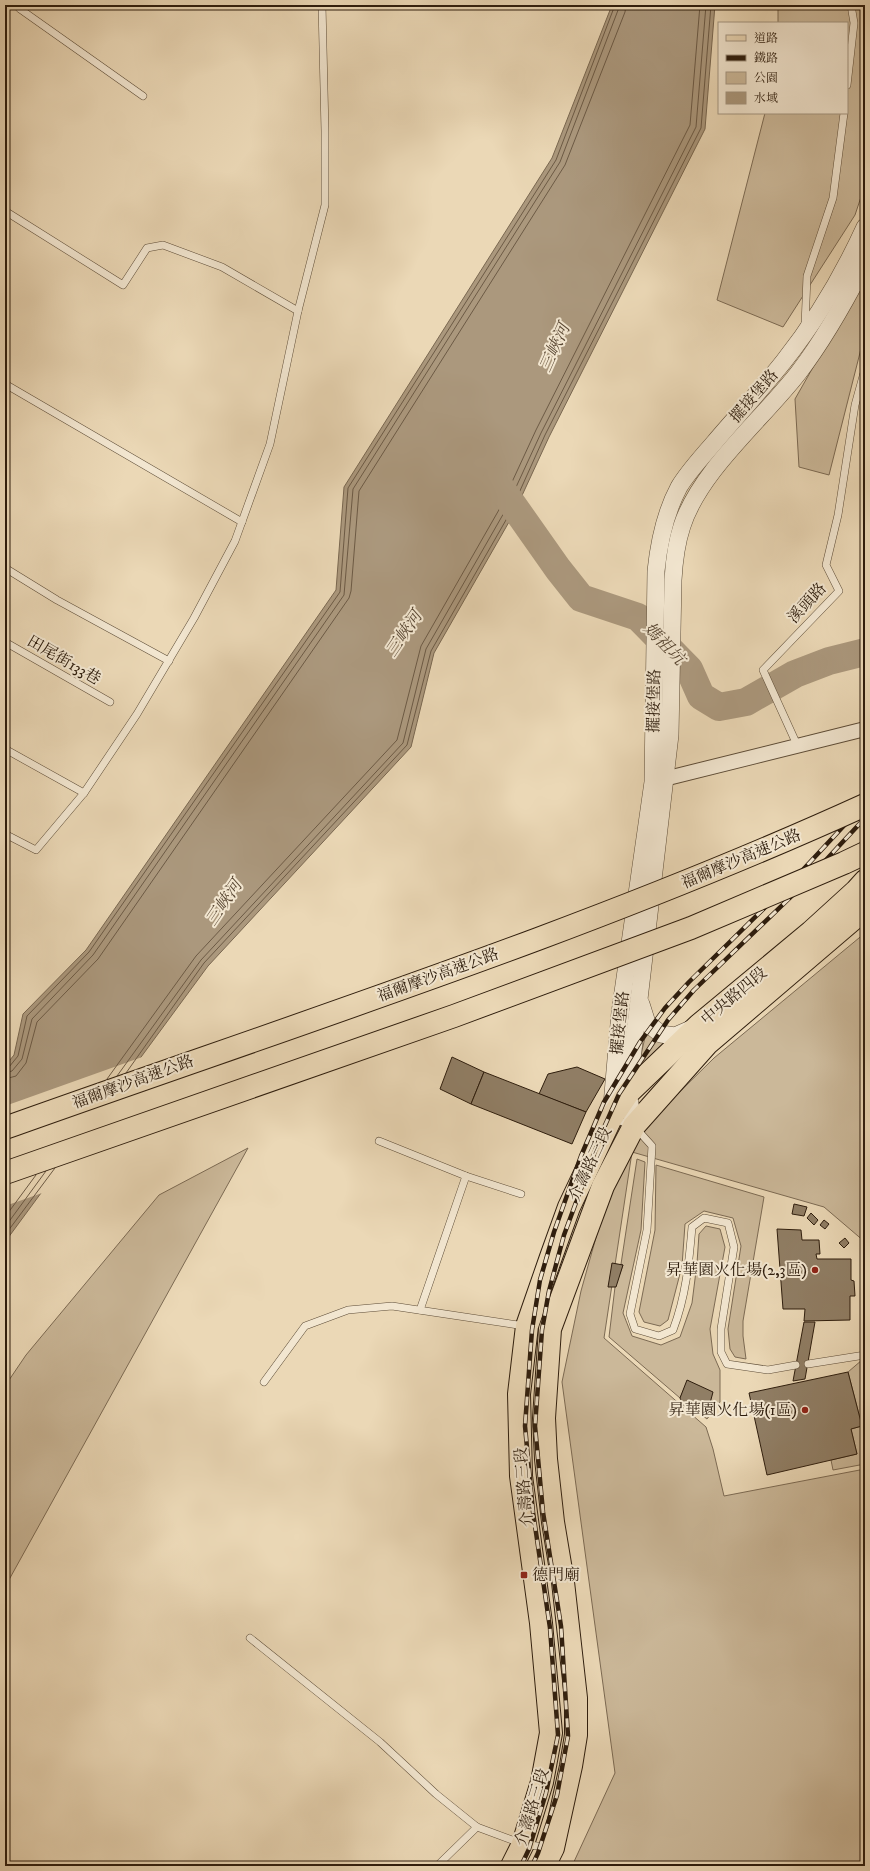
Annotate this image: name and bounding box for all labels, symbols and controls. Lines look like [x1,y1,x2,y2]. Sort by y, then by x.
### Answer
legend [718,22,848,114]
text: 道路 [754,31,778,46]
text: 鐵路 [754,51,778,66]
text: 公園 [754,71,778,86]
text: 水域 [754,91,778,106]
water label: 三峽河 [535,317,577,376]
street label: 擺接堡路 [725,365,783,427]
street label: 溪頭路 [783,579,831,627]
water label: 三峽河 [381,604,429,661]
water label: 媽祖坑 [638,618,692,672]
street label: 田尾街133巷 [24,631,104,689]
street label: 擺接堡路 [643,669,665,733]
street label: 福爾摩沙高速公路 [678,825,804,893]
water label: 三峽河 [201,873,249,930]
street label: 福爾摩沙高速公路 [374,944,502,1006]
street label: 中央路四段 [697,963,771,1029]
street label: 擺接堡路 [607,990,633,1056]
street label: 福爾摩沙高速公路 [69,1051,197,1113]
street label: 介壽路三段 [564,1124,616,1204]
place label: 昇華園火化場(2,3區) [666,1260,807,1280]
marker: 昇華園火化場(2,3區) [810,1265,820,1275]
place label: 昇華園火化場(1區) [668,1400,797,1420]
marker: 昇華園火化場(1區) [800,1405,810,1415]
street label: 介壽路三段 [511,1446,537,1528]
place label: 德門廟 [532,1565,580,1585]
marker: 德門廟 [519,1570,529,1580]
street label: 介壽路三段 [511,1766,553,1848]

